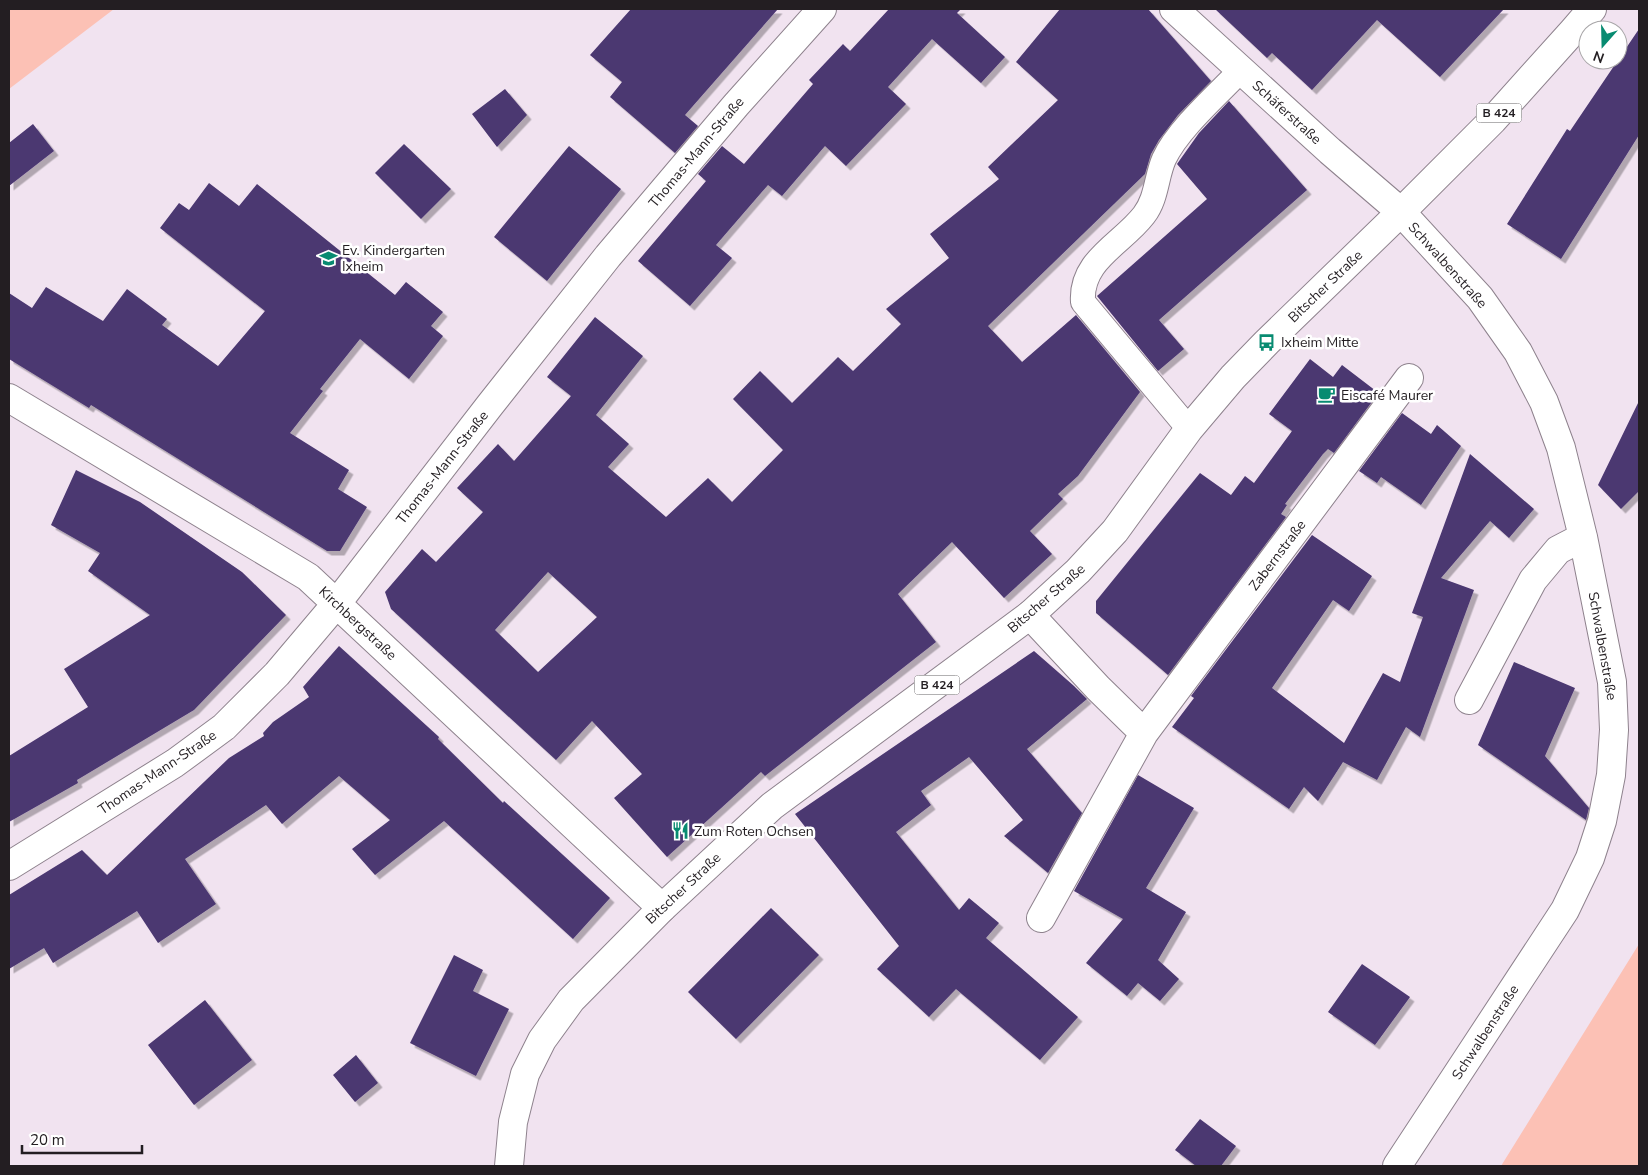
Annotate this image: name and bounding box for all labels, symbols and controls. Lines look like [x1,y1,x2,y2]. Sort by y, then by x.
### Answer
north arrow [1578,20,1628,70]
text: N [1591,46,1607,67]
street label: Schäferstraße [1248,76,1325,149]
street label: Thomas-Mann-Straße [644,93,748,212]
road number: B 424 [1476,104,1522,122]
street label: Schwalbenstraße [1404,218,1491,312]
place label: Ev. Kindergarten Ixheim [342,241,445,276]
street label: Bitscher Straße [1284,246,1367,327]
school or university icon: Ev. Kindergarten Ixheim [318,248,338,268]
bus stop icon: Ixheim Mitte [1257,332,1277,352]
place label: Ixheim Mitte [1281,333,1358,352]
cafe icon: Eiscafé Maurer [1317,385,1337,405]
place label: Eiscafé Maurer [1341,386,1433,405]
street label: Thomas-Mann-Straße [392,407,493,528]
street label: Zabernstraße [1245,516,1310,595]
street label: Bitscher Straße [1004,559,1089,637]
street label: Kirchbergstraße [315,582,401,664]
street label: Schwalbenstraße [1584,590,1621,702]
road number: B 424 [914,676,960,694]
street label: Thomas-Mann-Straße [94,726,220,819]
restaurant icon: Zum Roten Ochsen [670,821,690,841]
place label: Zum Roten Ochsen [694,822,814,841]
street label: Bitscher Straße [641,848,725,928]
street label: Schwalbenstraße [1448,981,1523,1083]
scale bar [22,1122,142,1154]
text: 20 m [30,1130,65,1150]

